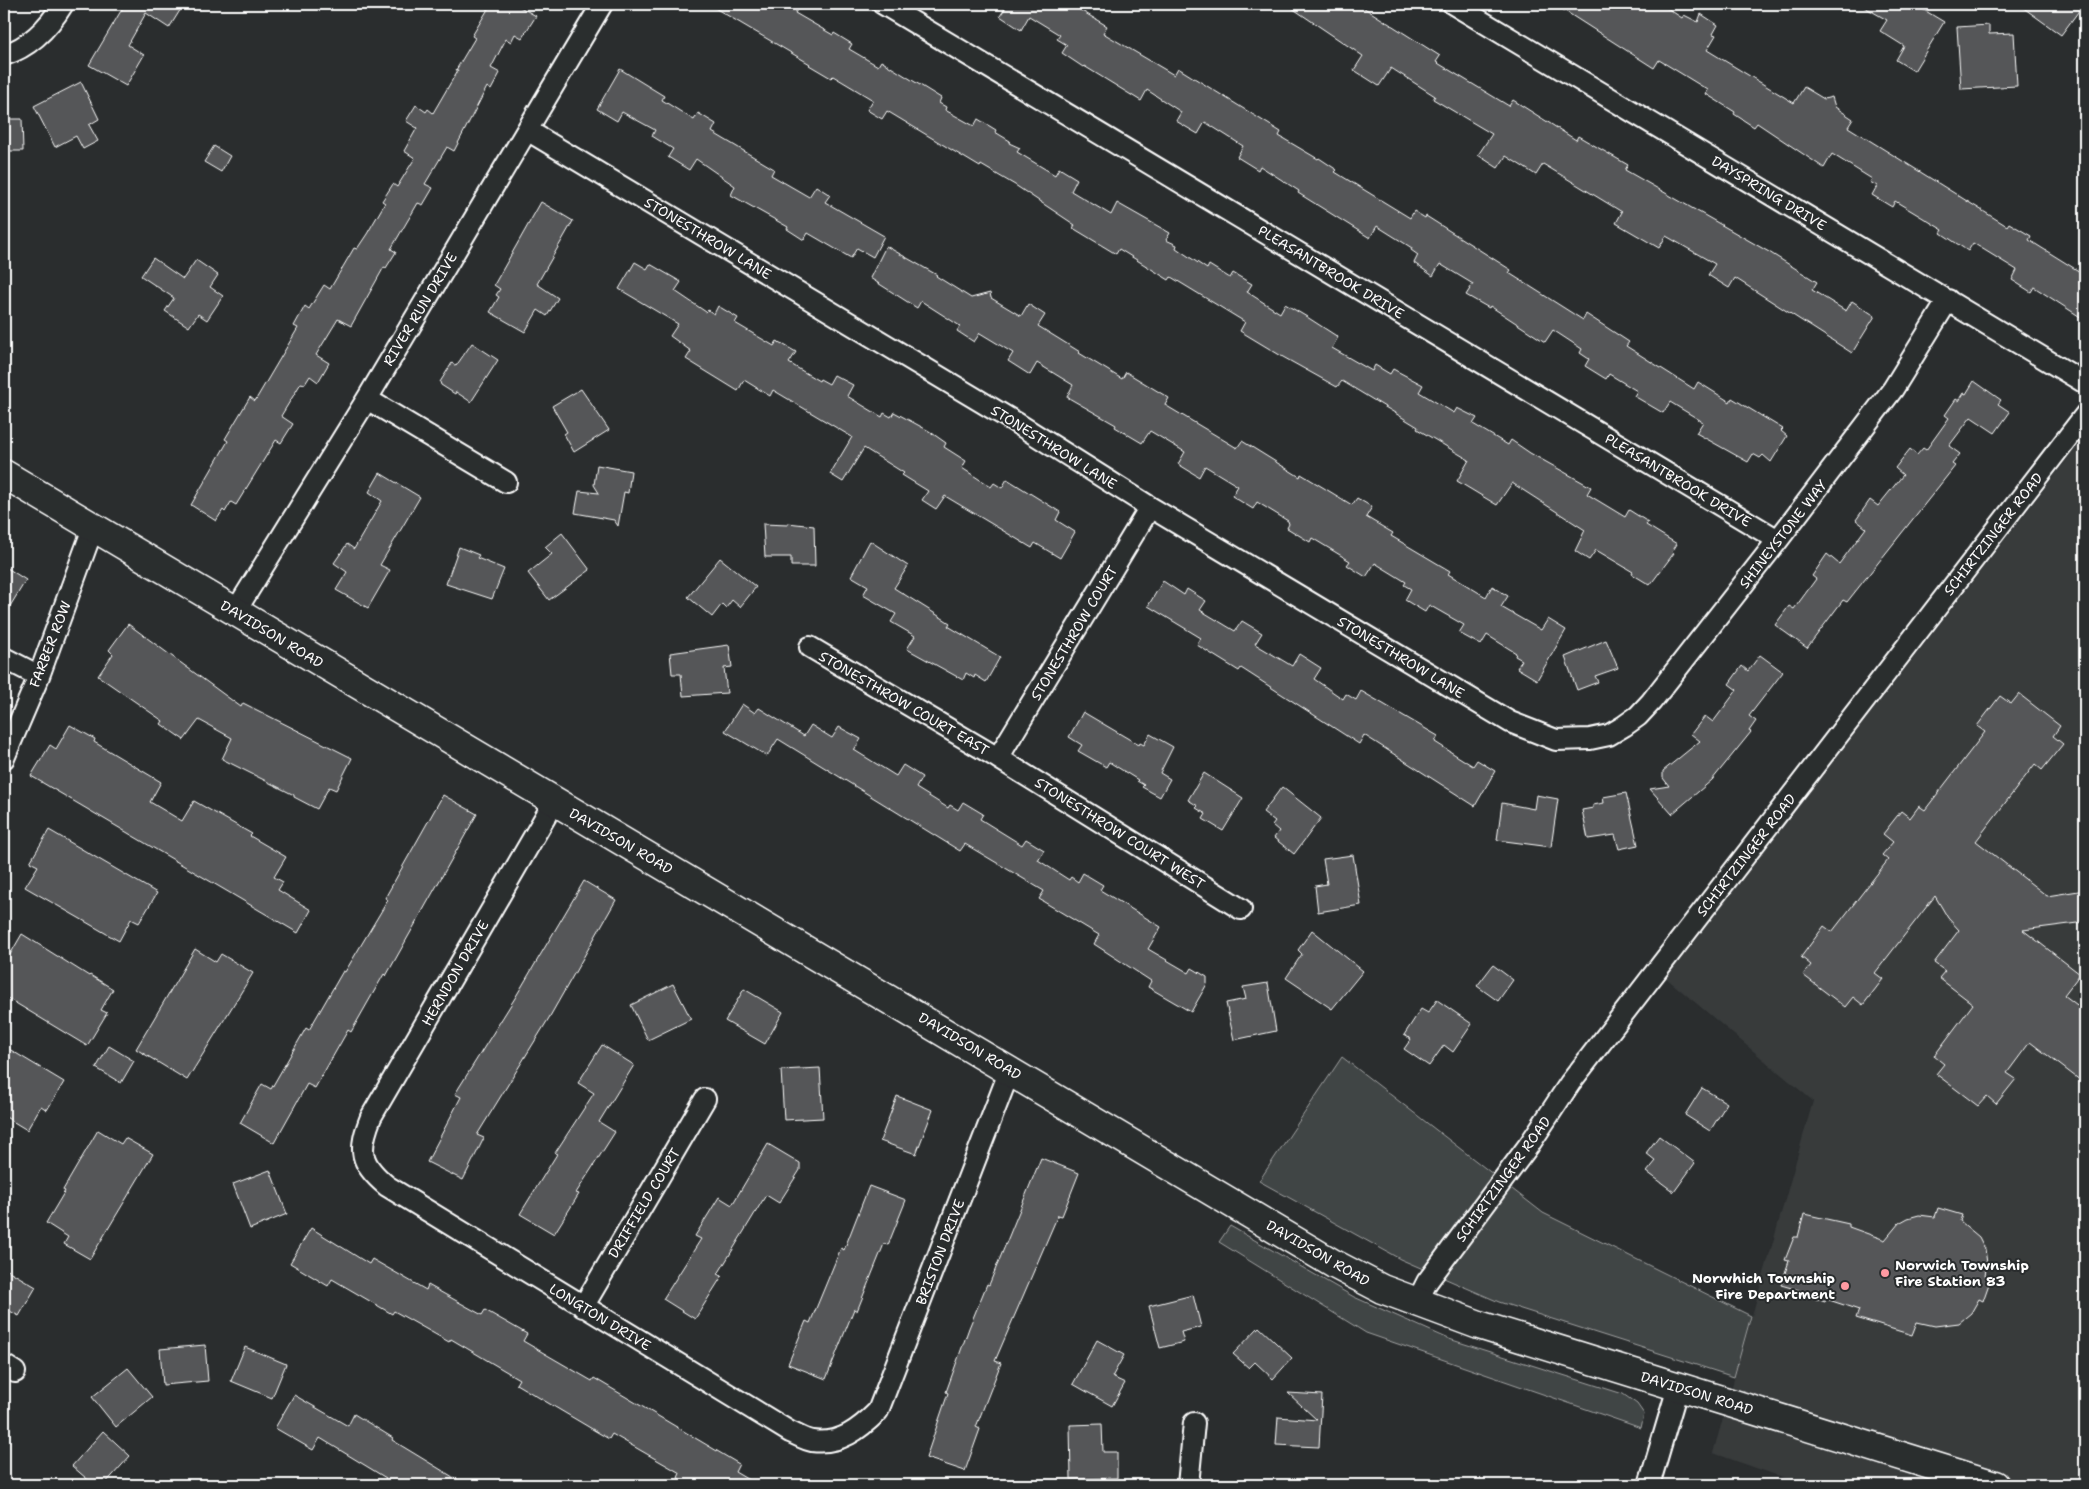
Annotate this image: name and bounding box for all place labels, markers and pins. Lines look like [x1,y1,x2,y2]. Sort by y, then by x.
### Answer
place label: Norwich Township Fire Station 83 [1895,1256,2029,1290]
marker: Norwich Township Fire Station 83 [1879,1267,1891,1279]
place label: Norwhich Township Fire Department [1692,1269,1835,1303]
marker: Norwhich Township Fire Department [1839,1280,1851,1292]

